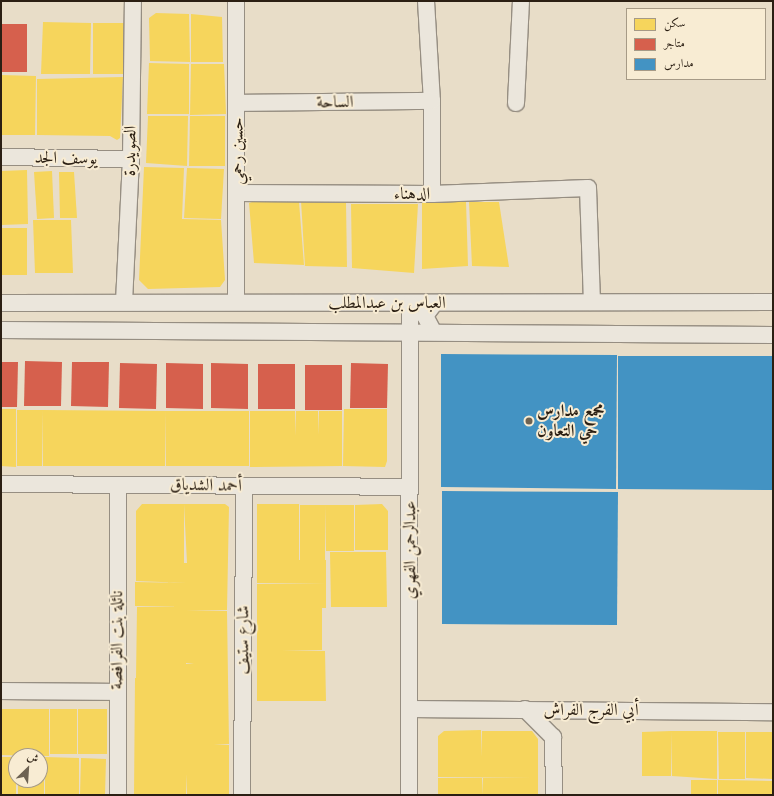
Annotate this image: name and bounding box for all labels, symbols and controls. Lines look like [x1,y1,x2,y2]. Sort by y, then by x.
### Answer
legend [626,8,766,80]
text: سكن [664,15,685,31]
text: متاجر [664,35,685,51]
text: مدارس [664,55,694,71]
street label: الساحة [316,91,354,113]
street label: حسين رحمي [226,117,248,185]
street label: الصويدرة [119,126,141,176]
street label: يوسف الجد [34,147,98,169]
street label: الدهناء [394,184,430,204]
street label: العباس بن عبدالمطلب [328,293,446,313]
place label: مجمع مدارس حي التعاون [537,401,604,441]
marker: مجمع مدارس حي التعاون [524,416,534,426]
street label: أحمد الشدياق [170,474,242,496]
street label: عبدالرحمن الفهري [400,501,420,599]
street label: نائلة بنت الفرافصة [107,591,127,689]
street label: شارع ستيف [233,605,253,675]
street label: أبي الفرج الفراش [543,700,639,720]
north arrow [8,748,48,788]
text: ش [25,748,41,767]

